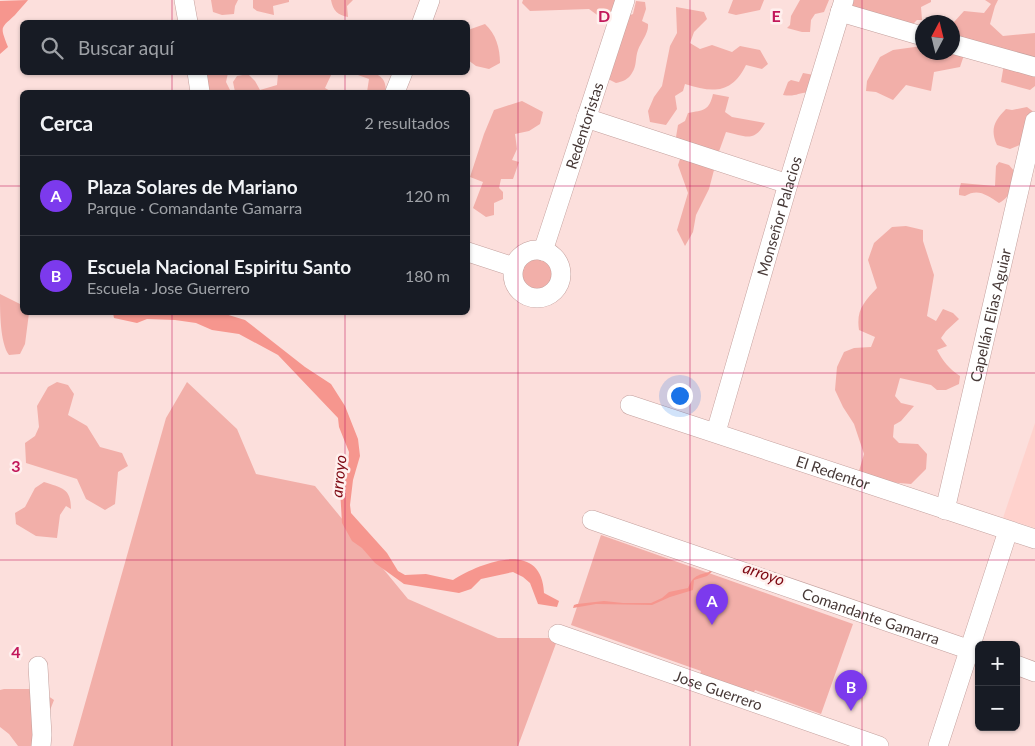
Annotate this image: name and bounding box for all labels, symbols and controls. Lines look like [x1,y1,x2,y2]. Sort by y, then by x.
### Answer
text: D [598,6,610,25]
text: E [771,6,781,25]
north arrow [915,15,960,60]
search box [20,20,470,75]
icon: search [38,34,66,62]
text: Buscar aquí [78,36,174,59]
street label: Redentoristas [561,80,607,171]
text: Cerca [40,110,93,135]
text: 2 resultados [364,113,450,132]
street label: Monseñor Palacios [753,154,805,278]
text: Plaza Solares de Mariano [87,175,298,198]
text: A [50,186,62,205]
text: 120 m [405,186,450,205]
text: Parque · Comandante Gamarra [87,198,302,217]
street label: Capellán Elias Aguiar [966,246,1014,384]
text: Escuela Nacional Espiritu Santo [87,255,351,278]
text: B [51,266,61,285]
text: 180 m [405,266,450,285]
text: Escuela · Jose Guerrero [87,278,250,297]
your location [667,383,693,409]
street label: El Redentor [794,452,873,493]
water label: arroyo [326,454,350,498]
text: 3 [11,456,21,475]
water label: arroyo [741,557,787,589]
pin: A [696,584,728,625]
street label: Comandante Gamarra [800,584,942,648]
map controls [975,641,1020,731]
button: + [975,641,1020,686]
text: 4 [11,642,21,661]
street label: Jose Guerrero [672,666,765,714]
pin: B [835,670,867,711]
button: − [975,686,1020,731]

